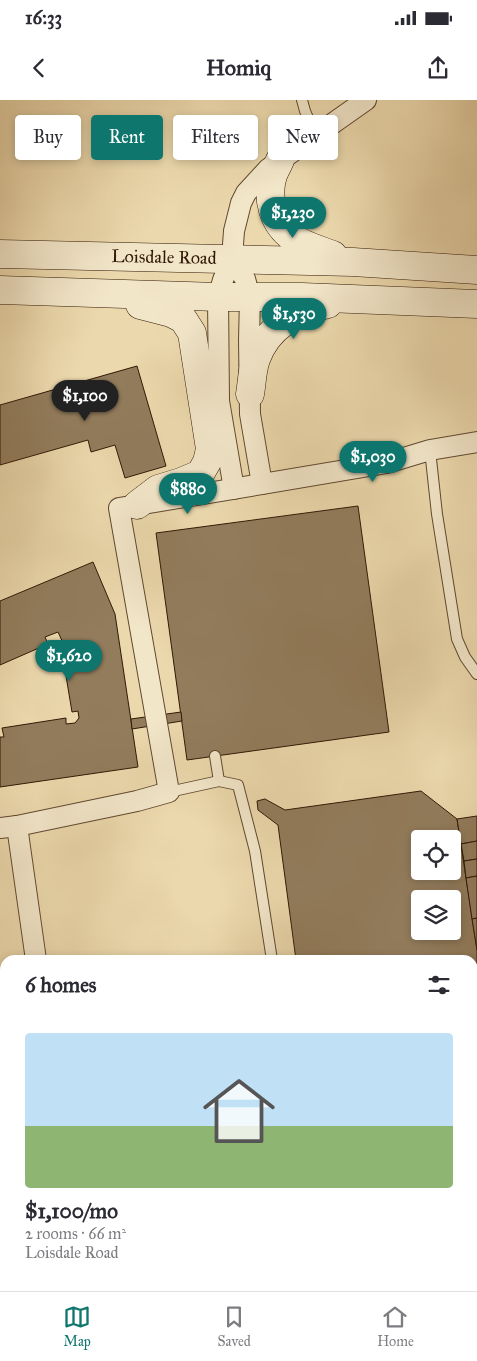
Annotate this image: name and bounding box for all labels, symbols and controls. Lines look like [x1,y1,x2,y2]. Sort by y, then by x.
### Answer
text: 16:33 [25,6,62,29]
icon: back [25,54,53,82]
text: Homiq [206,54,271,81]
icon: share [424,54,452,82]
chip: Buy [15,115,81,160]
chip: Rent [91,115,163,160]
chip: Filters [173,115,258,160]
chip: New [268,115,338,160]
pin: $1,230 [252,196,334,239]
text: $1,230 [271,203,315,222]
street label: Loisdale Road [111,245,217,269]
pin: $1,530 [253,298,335,340]
text: $1,530 [273,304,315,323]
pin: $1,100 [44,380,126,422]
text: $1,100 [63,386,107,405]
pin: $1,030 [332,440,414,483]
text: $1,030 [350,447,396,466]
pin: $880 [158,472,218,515]
text: $880 [170,479,206,498]
pin: $1,620 [28,640,110,682]
text: $1,620 [46,646,92,665]
map controls [411,830,461,940]
button: locate [411,830,461,880]
button: layers [411,890,461,940]
icon: filters [425,971,453,999]
text: 6 homes [25,972,97,998]
icon: home [194,1066,284,1156]
text: $1,100/mo [25,1198,118,1224]
text: 2 rooms · 66 m² [25,1224,126,1243]
text: Loisdale Road [25,1243,119,1262]
tab: Map [63,1303,91,1350]
tab: Saved [218,1303,251,1350]
tab: Home [377,1303,414,1350]

